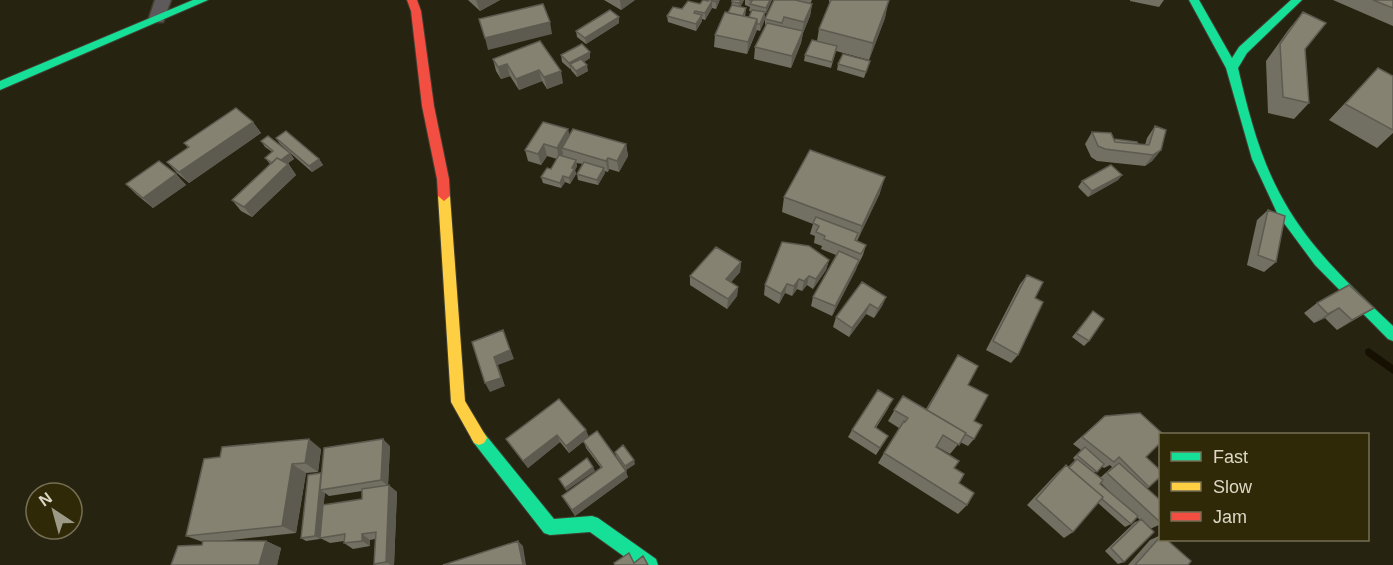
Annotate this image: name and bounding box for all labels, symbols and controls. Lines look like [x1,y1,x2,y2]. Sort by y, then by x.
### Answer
legend [1159,433,1369,541]
text: Fast [1213,447,1248,467]
text: Slow [1213,477,1253,497]
north arrow [24,481,84,541]
text: N [36,489,55,510]
text: Jam [1213,507,1247,527]

